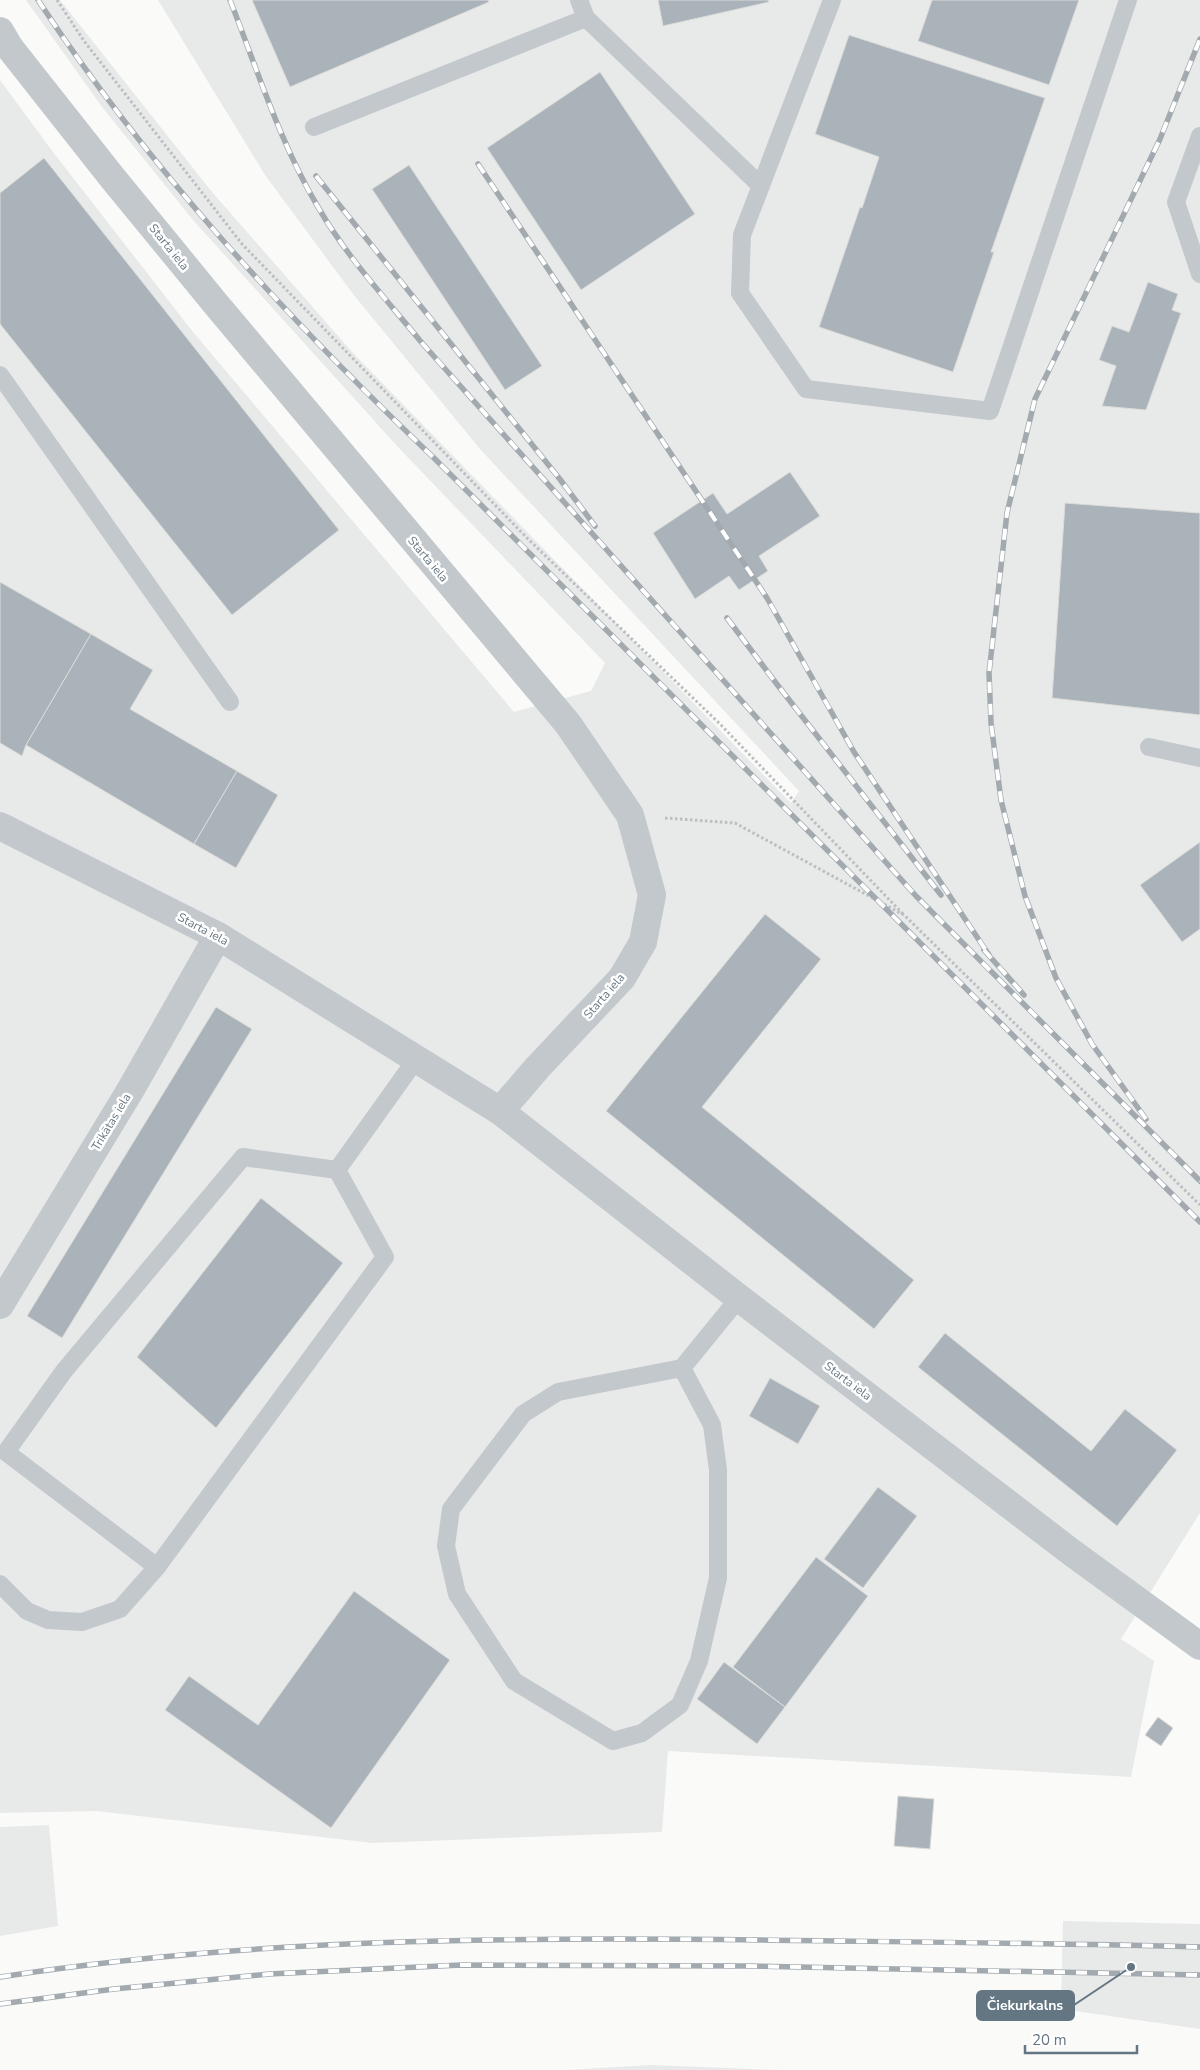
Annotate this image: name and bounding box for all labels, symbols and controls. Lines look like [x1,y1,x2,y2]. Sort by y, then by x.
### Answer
street label: Starta iela [145,220,193,274]
street label: Starta iela [404,533,452,585]
street label: Starta iela [175,909,231,949]
street label: Starta iela [580,970,628,1022]
street label: Trikātas iela [88,1090,134,1154]
street label: Starta iela [821,1358,875,1404]
callout: Čiekurkalns [977,1991,1074,2020]
text: Čiekurkalns [987,1996,1063,2015]
scale bar [1025,2022,1138,2054]
text: 20 m [1032,2030,1067,2050]

